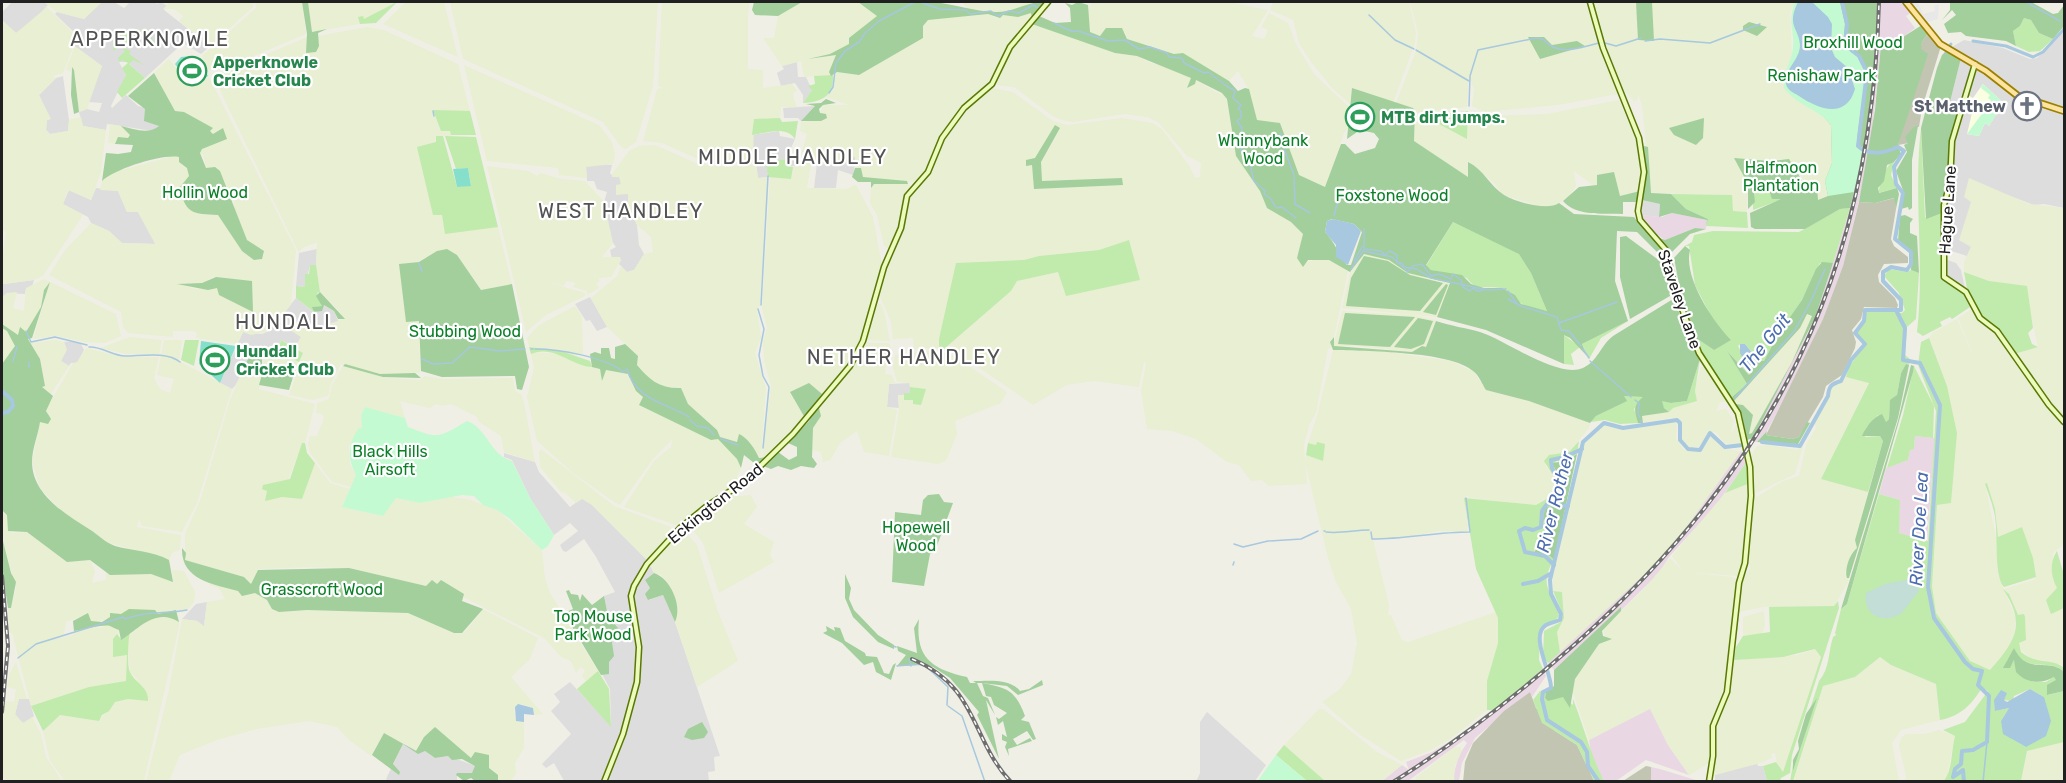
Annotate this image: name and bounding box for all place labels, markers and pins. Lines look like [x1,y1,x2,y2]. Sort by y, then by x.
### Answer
place label: Apperknowle Cricket Club [213,53,318,90]
sports icon: Apperknowle Cricket Club [176,55,208,87]
church icon: St Matthew [2011,90,2043,122]
place label: St Matthew [1914,97,2007,116]
sports icon: MTB dirt jumps. [1344,101,1376,133]
place label: MTB dirt jumps. [1381,108,1505,127]
place label: Hundall Cricket Club [236,342,334,379]
sports icon: Hundall Cricket Club [199,344,231,376]

